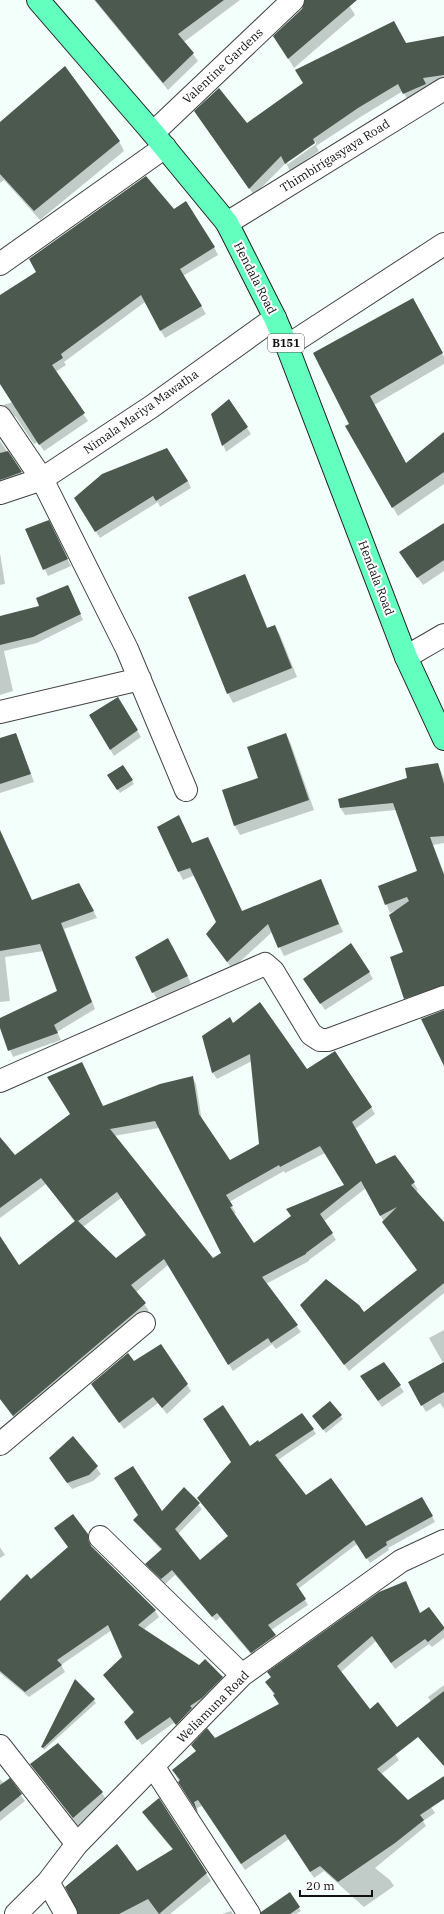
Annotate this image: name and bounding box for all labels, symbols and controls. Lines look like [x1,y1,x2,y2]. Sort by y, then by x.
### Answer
street label: Valentine Gardens [179,25,266,107]
street label: Thimbirigasyaya Road [277,116,392,195]
street label: Hendala Road [231,239,280,316]
road number: B151 [268,334,304,352]
street label: Nimala Mariya Mawatha [80,366,201,457]
street label: Hendala Road [355,538,398,617]
street label: Weliamuna Road [173,1667,252,1746]
scale bar [300,1872,372,1898]
text: 20 m [306,1878,335,1893]

